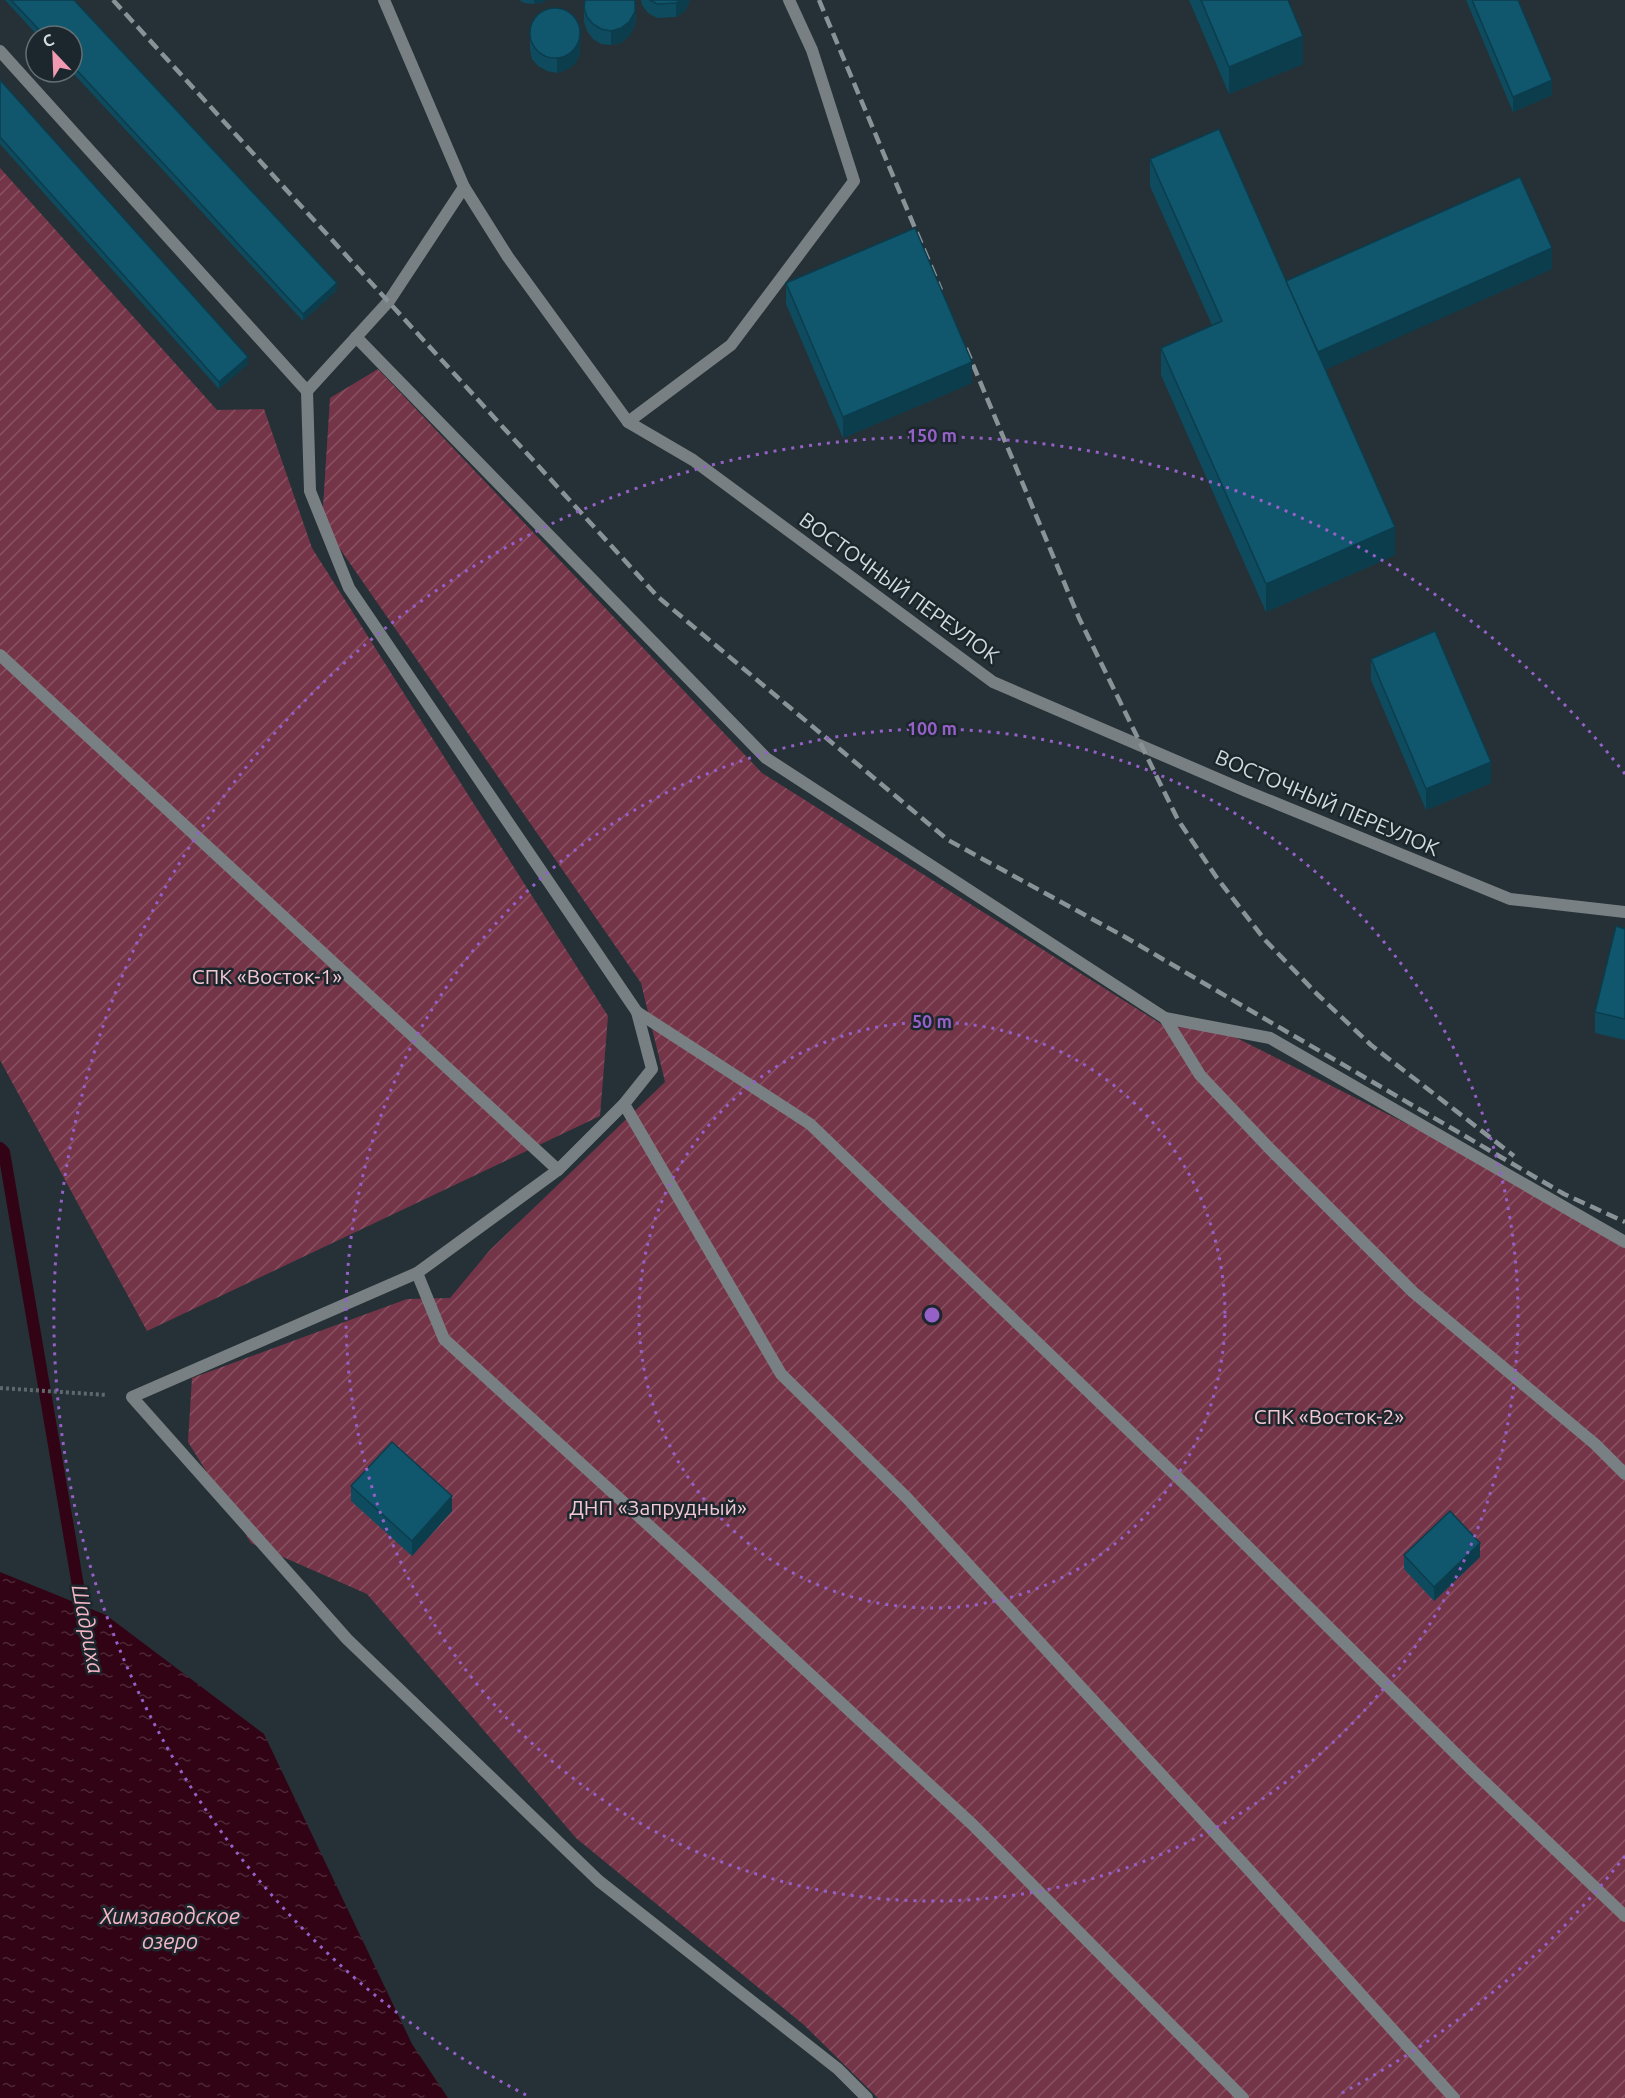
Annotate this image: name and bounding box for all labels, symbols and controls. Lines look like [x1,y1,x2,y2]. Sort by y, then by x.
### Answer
north arrow [24,24,84,84]
text: С [40,30,56,50]
text: 150 m [907,425,957,445]
street label: ВОСТОЧНЫЙ ПЕРЕУЛОК [795,507,1004,668]
text: 100 m [907,718,957,738]
street label: ВОСТОЧНЫЙ ПЕРЕУЛОК [1212,744,1443,860]
park label: СПК «Восток-1» [192,964,342,988]
text: 50 m [912,1011,952,1031]
centre of rings [922,1305,942,1325]
park label: СПК «Восток-2» [1254,1404,1404,1428]
park label: ДНП «Запрудный» [569,1495,747,1519]
water label: Шадриха [68,1582,109,1676]
water label: Химзаводское озеро [98,1903,240,1953]

